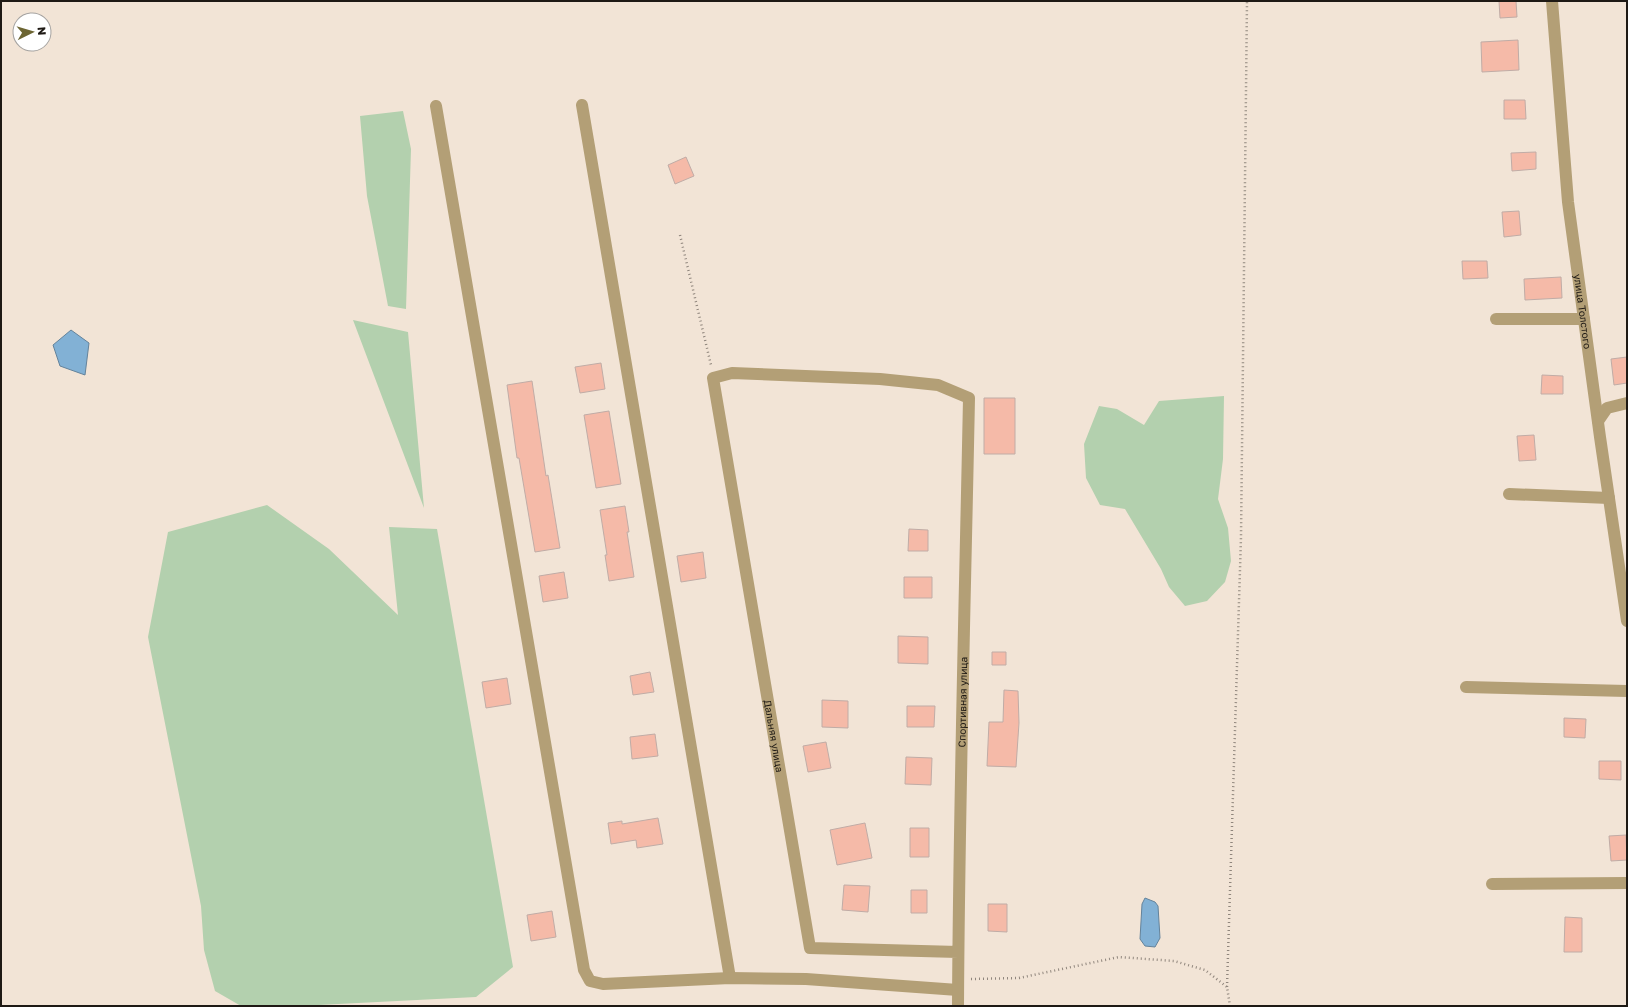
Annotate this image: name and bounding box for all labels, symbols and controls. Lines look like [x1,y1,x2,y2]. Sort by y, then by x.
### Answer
north arrow [12,12,52,52]
text: N [36,26,49,36]
street label: улица Толстого [1572,273,1594,350]
street label: Спортивная улица [955,657,969,748]
street label: Дальняя улица [762,699,786,773]

